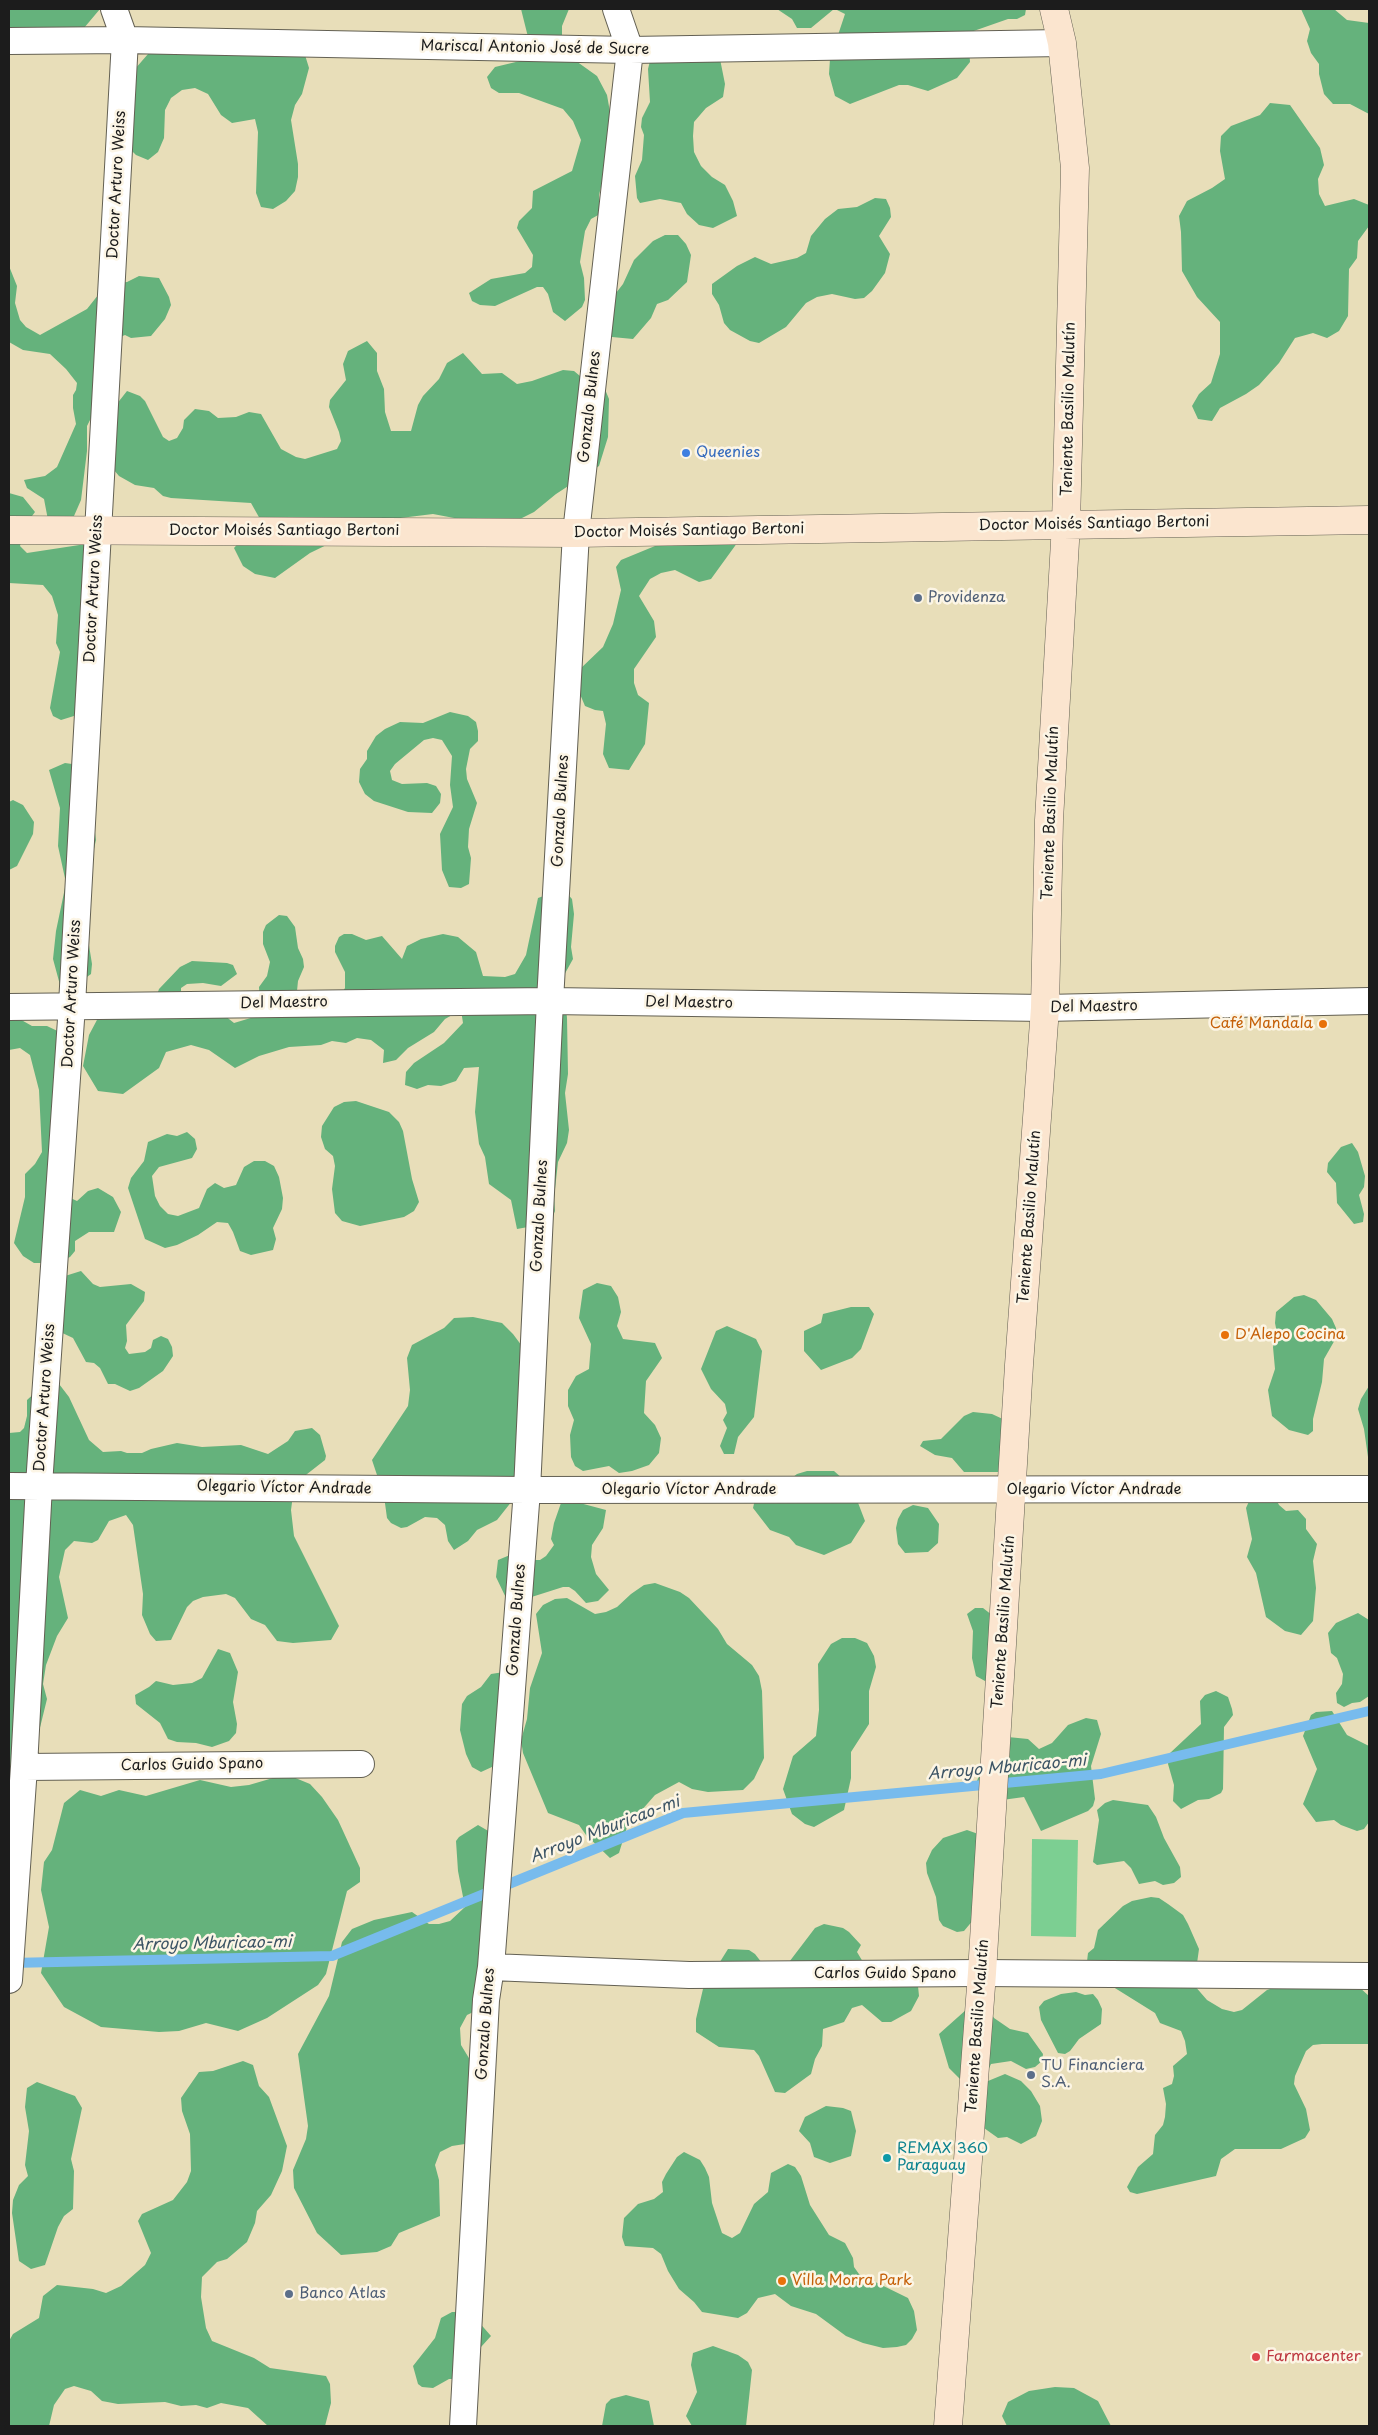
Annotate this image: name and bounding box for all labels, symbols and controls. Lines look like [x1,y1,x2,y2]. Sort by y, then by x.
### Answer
street label: Mariscal Antonio José de Sucre [420,37,650,59]
street label: Doctor Arturo Weiss [104,110,130,260]
street label: Teniente Basilio Malutín [1058,322,1080,496]
street label: Gonzalo Bulnes [575,350,605,464]
place label: Queenies [696,444,760,462]
marker: Queenies [680,447,692,459]
street label: Doctor Moisés Santiago Bertoni [978,513,1210,535]
street label: Doctor Arturo Weiss [81,514,107,664]
street label: Doctor Moisés Santiago Bertoni [573,520,805,542]
street label: Doctor Moisés Santiago Bertoni [169,522,399,540]
place label: Providenza [928,589,1005,607]
marker: Providenza [912,592,924,604]
street label: Teniente Basilio Malutín [1039,726,1063,900]
street label: Gonzalo Bulnes [549,754,573,868]
street label: Doctor Arturo Weiss [59,919,85,1069]
street label: Del Maestro [240,993,328,1013]
street label: Del Maestro [645,993,733,1013]
street label: Del Maestro [1050,997,1138,1017]
place label: Café Mandala [1210,1015,1313,1033]
marker: Café Mandala [1317,1018,1329,1030]
street label: Teniente Basilio Malutín [1015,1129,1045,1305]
street label: Gonzalo Bulnes [528,1159,552,1273]
street label: Doctor Arturo Weiss [31,1323,59,1473]
place label: D'Alepo Cocina [1235,1326,1345,1344]
marker: D'Alepo Cocina [1219,1329,1231,1341]
street label: Olegario Víctor Andrade [196,1477,372,1499]
street label: Olegario Víctor Andrade [601,1481,777,1499]
street label: Olegario Víctor Andrade [1006,1481,1182,1499]
street label: Teniente Basilio Malutín [989,1534,1019,1710]
street label: Gonzalo Bulnes [504,1563,530,1677]
water label: Arroyo Mburicao-mi [927,1752,1087,1784]
street label: Carlos Guido Spano [121,1755,263,1775]
water label: Arroyo Mburicao-mi [527,1793,683,1867]
water label: Arroyo Mburicao-mi [133,1933,291,1955]
street label: Teniente Basilio Malutín [963,1938,993,2114]
street label: Carlos Guido Spano [814,1965,956,1983]
street label: Gonzalo Bulnes [473,1967,499,2081]
place label: TU Financiera S.A. [1041,2057,1144,2092]
marker: TU Financiera S.A. [1025,2069,1037,2081]
place label: REMAX 360 Paraguay [897,2140,988,2175]
marker: REMAX 360 Paraguay [881,2152,893,2164]
place label: Villa Morra Park [792,2272,912,2290]
marker: Villa Morra Park [776,2275,788,2287]
place label: Banco Atlas [299,2285,386,2303]
marker: Banco Atlas [283,2288,295,2300]
place label: Farmacenter [1266,2348,1361,2366]
marker: Farmacenter [1250,2351,1262,2363]

